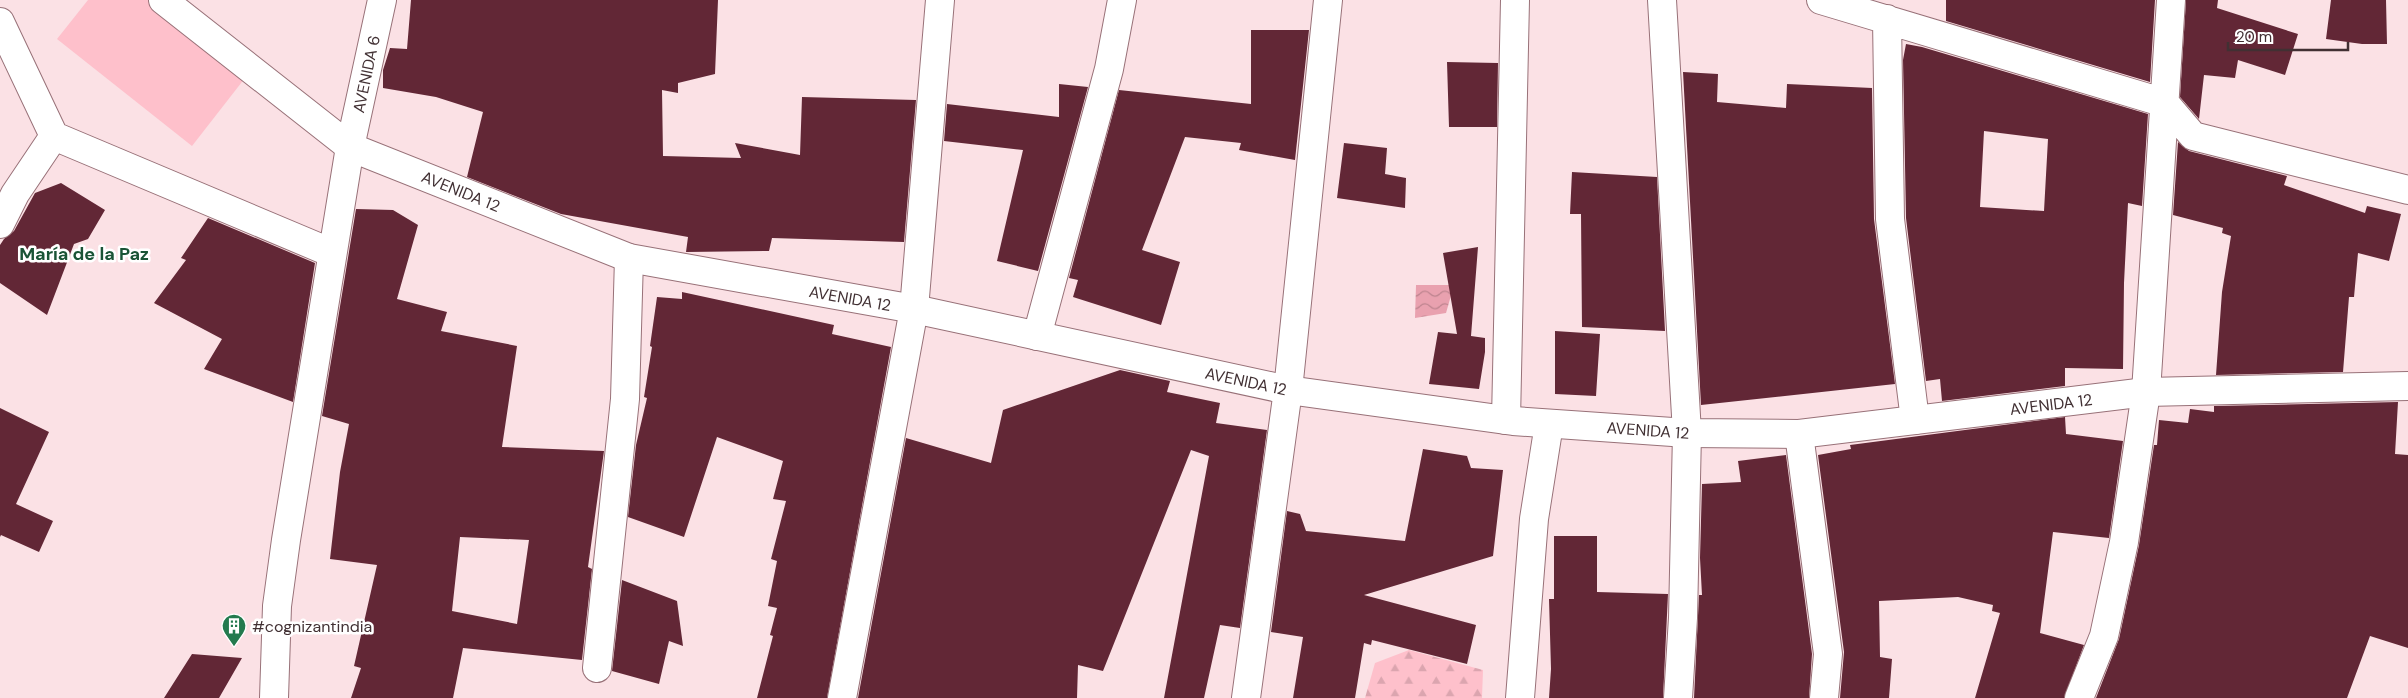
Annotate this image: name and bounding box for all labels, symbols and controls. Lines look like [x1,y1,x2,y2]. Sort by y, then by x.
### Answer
scale bar [2228,20,2348,52]
text: 20 m [2236,27,2272,47]
street label: AVENIDA 6 [348,33,385,115]
street label: AVENIDA 12 [418,166,503,217]
district label: María de la Paz [19,242,149,266]
street label: AVENIDA 12 [807,281,893,316]
street label: AVENIDA 12 [1203,363,1289,400]
street label: AVENIDA 12 [2009,389,2093,420]
street label: AVENIDA 12 [1606,417,1690,444]
building icon: #cognizantindia [221,613,247,647]
place label: #cognizantindia [252,616,372,637]

